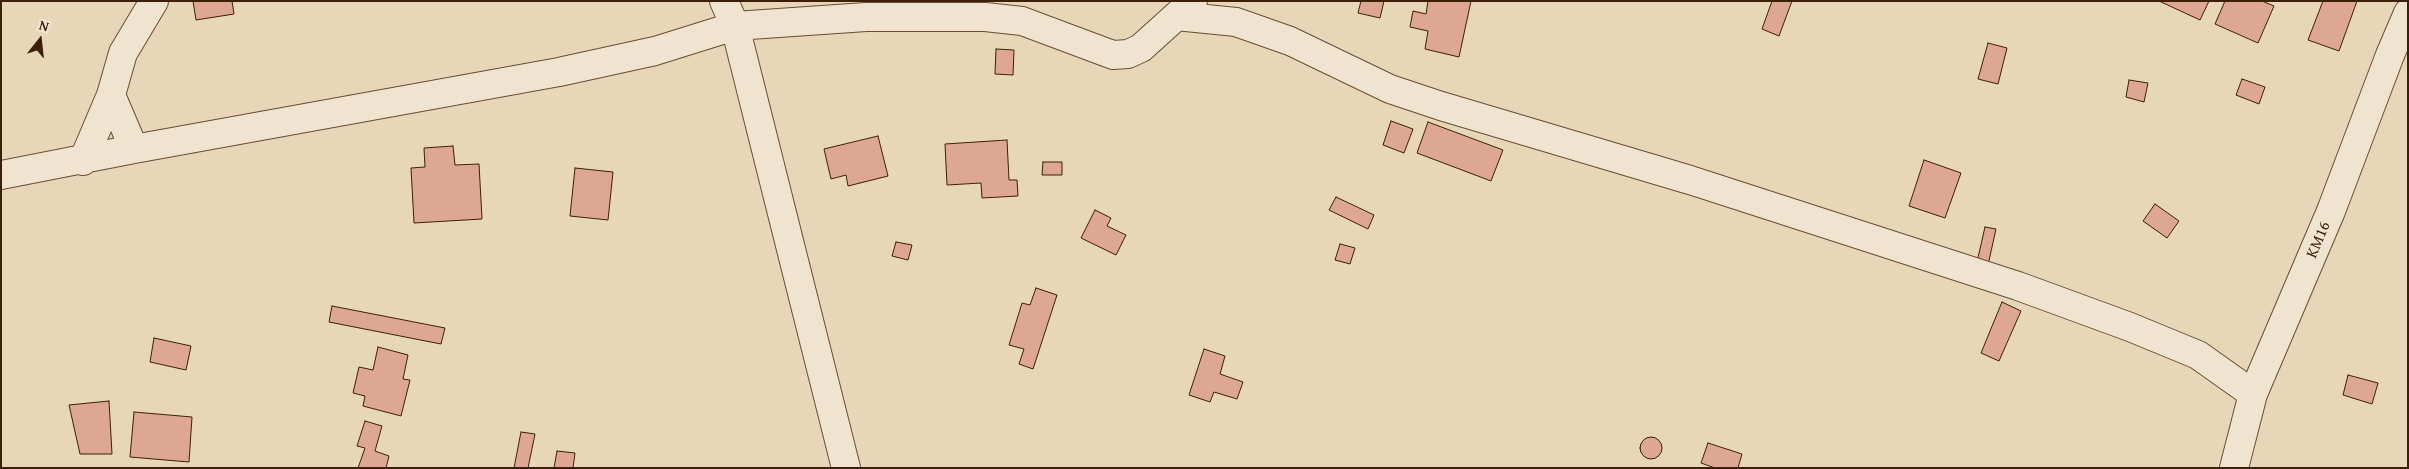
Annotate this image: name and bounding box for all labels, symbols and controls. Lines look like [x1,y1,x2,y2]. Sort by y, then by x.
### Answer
north arrow [15,15,65,65]
text: N [37,15,51,36]
street label: KM16 [2303,219,2335,261]

